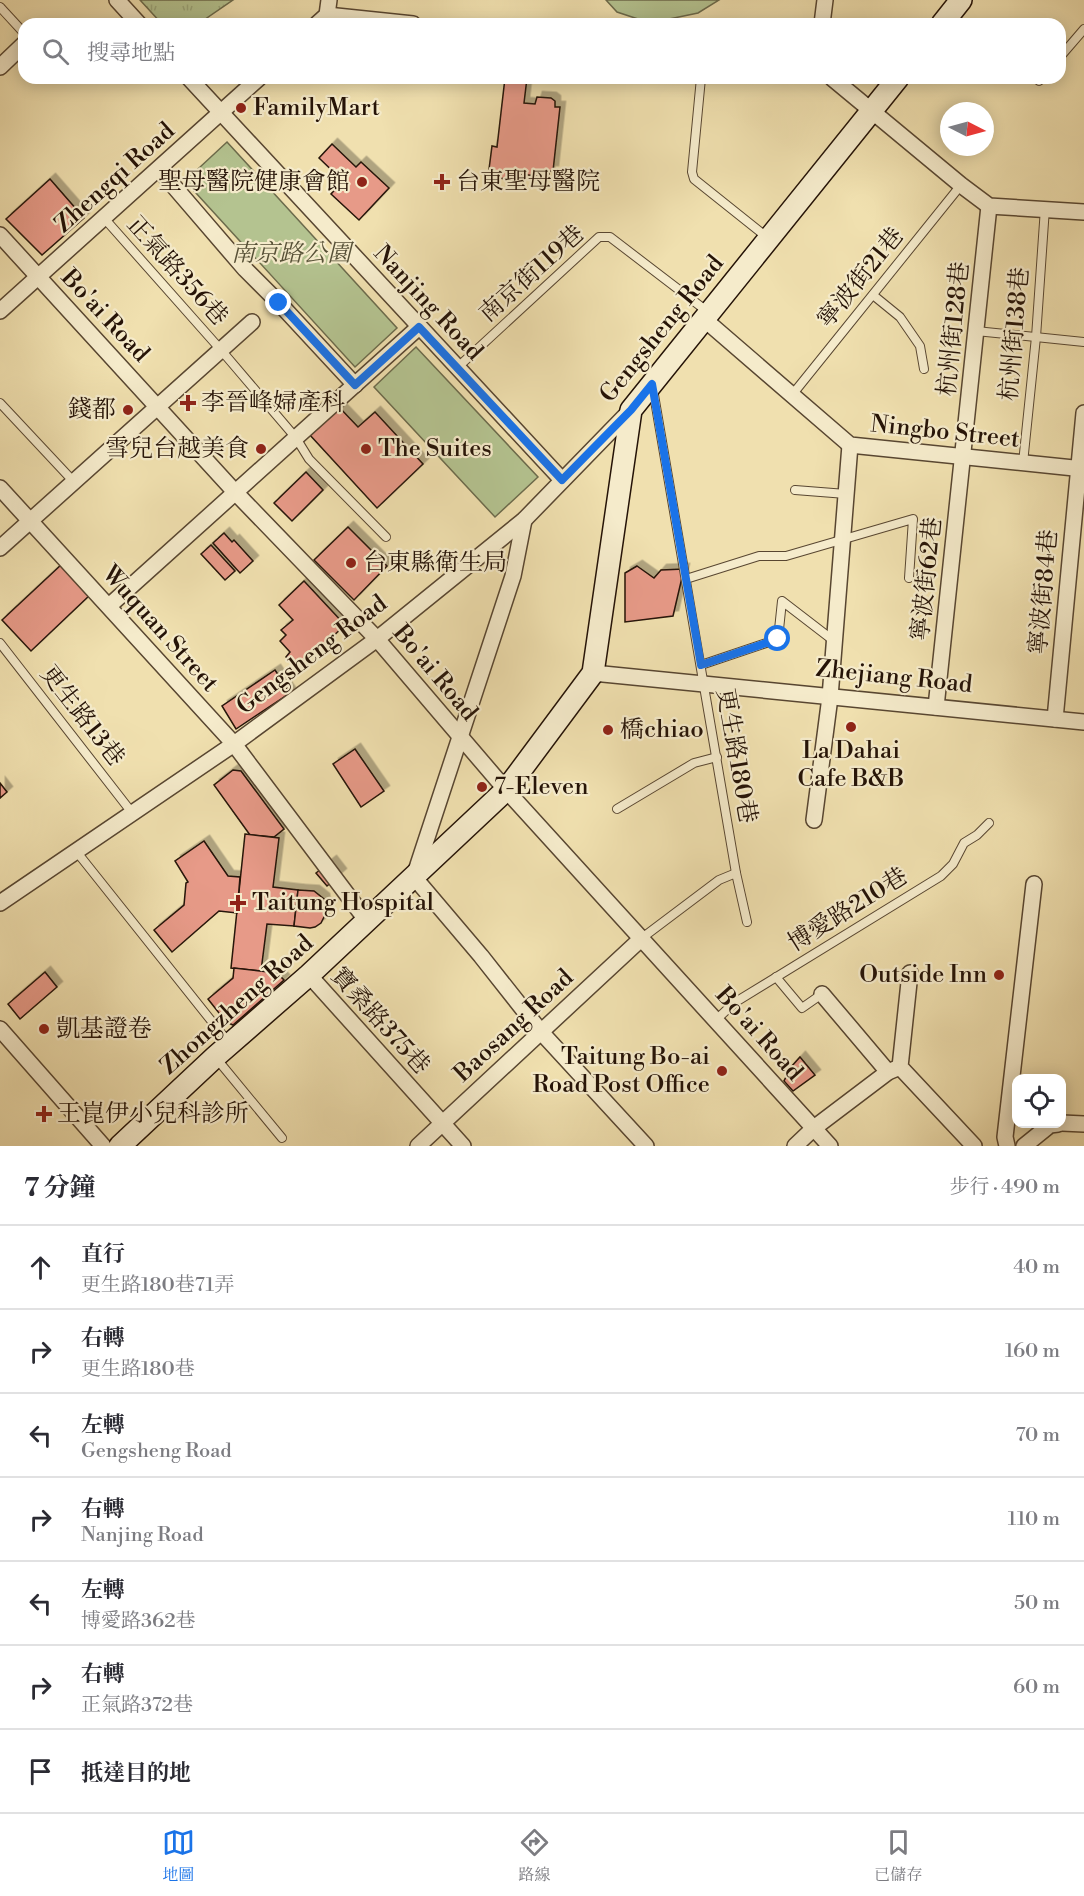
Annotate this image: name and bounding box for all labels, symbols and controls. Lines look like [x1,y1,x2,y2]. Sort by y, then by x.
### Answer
search box [18,18,1066,84]
icon: search [39,35,72,68]
text: 搜尋地點 [87,40,175,67]
place label: FamilyMart [253,93,381,123]
marker: FamilyMart [234,101,248,115]
north arrow [940,102,994,156]
street label: Zhengqi Road [49,116,181,240]
place label: 聖母醫院健康會館 [158,167,350,197]
place label: 台東聖母醫院 [456,167,600,197]
marker: 台東聖母醫院 [433,173,451,191]
marker: 聖母醫院健康會館 [355,175,369,189]
street label: 正氣路356巷 [120,210,234,332]
street label: 南京街119巷 [473,219,591,329]
street label: 寧波街21巷 [811,222,911,334]
park label: 南京路公園 [231,239,355,269]
street label: Nanjing Road [367,239,489,367]
street label: Gengsheng Road [593,249,731,409]
street label: 杭州街128巷 [932,260,976,398]
street label: Bo'ai Road [54,262,156,369]
street label: 杭州街138巷 [994,266,1036,402]
route end [265,289,291,315]
place label: 李晉峰婦產科 [201,388,345,418]
marker: 李晉峰婦產科 [179,394,197,412]
place label: 錢都 [68,395,116,425]
marker: 錢都 [121,403,135,417]
street label: Ningbo Street [869,409,1022,455]
place label: 雪兒台越美食 [105,434,249,464]
place label: The Suites [378,434,492,464]
marker: 雪兒台越美食 [254,442,268,456]
marker: The Suites [359,442,373,456]
street label: 寧波街62巷 [906,516,948,642]
street label: 寧波街84巷 [1024,528,1064,656]
place label: 台東縣衛生局 [363,548,507,578]
marker: 台東縣衛生局 [344,556,358,570]
street label: Wuquan Street [95,559,225,699]
street label: Gengsheng Road [231,588,394,721]
street label: Bo'ai Road [385,618,484,728]
route start [764,625,790,651]
street label: Zhejiang Road [814,654,974,700]
street label: 更生路13巷 [33,660,131,772]
street label: 更生路180巷 [709,686,763,826]
place label: 橋chiao [620,715,704,745]
marker: La Dahai Cafe B&B [844,720,858,734]
marker: 橋chiao [601,723,615,737]
place label: La Dahai Cafe B&B [798,736,904,794]
place label: 7-Eleven [494,772,589,802]
marker: 7-Eleven [475,780,489,794]
street label: 博愛路210巷 [783,861,913,959]
place label: Taitung Hospital [252,888,434,918]
marker: Taitung Hospital [229,894,247,912]
street label: Zhongzheng Road [154,928,320,1082]
place label: Outside Inn [859,960,987,990]
street label: 寶桑路375巷 [324,961,436,1081]
street label: Baosang Road [447,963,580,1090]
marker: Outside Inn [992,968,1006,982]
street label: Bo'ai Road [708,980,809,1088]
place label: 凱基證卷 [56,1014,152,1044]
marker: 凱基證卷 [37,1022,51,1036]
place label: Taitung Bo-ai Road Post Office [532,1042,710,1100]
marker: Taitung Bo-ai Road Post Office [715,1064,729,1078]
map controls [1012,1074,1066,1128]
button: locate [1012,1074,1066,1128]
place label: 王崑伊小兒科診所 [57,1099,249,1129]
marker: 王崑伊小兒科診所 [35,1105,53,1123]
text: 7 分鐘 [24,1172,96,1204]
text: 步行 · 490 m [950,1175,1060,1200]
text: 直行 [81,1241,125,1268]
icon: ahead [24,1251,57,1284]
text: 40 m [1013,1255,1060,1280]
text: 更生路180巷71弄 [81,1273,234,1298]
text: 右轉 [81,1325,125,1352]
icon: right [24,1335,57,1368]
text: 160 m [1005,1339,1060,1364]
text: 更生路180巷 [81,1357,195,1382]
text: 左轉 [81,1412,125,1439]
icon: left [24,1419,57,1452]
text: 70 m [1016,1423,1060,1448]
text: Gengsheng Road [81,1439,232,1464]
text: 右轉 [81,1496,125,1523]
icon: right [24,1503,57,1536]
text: 110 m [1008,1507,1060,1532]
text: Nanjing Road [81,1523,204,1548]
text: 左轉 [81,1577,125,1604]
icon: left [24,1587,57,1620]
text: 50 m [1014,1591,1060,1616]
text: 博愛路362巷 [81,1609,196,1634]
text: 右轉 [81,1661,125,1688]
icon: right [24,1671,57,1704]
text: 60 m [1013,1675,1060,1700]
text: 正氣路372巷 [81,1693,193,1718]
icon: arrive [24,1755,57,1788]
text: 抵達目的地 [81,1760,191,1787]
tab: 地圖 [162,1826,195,1885]
tab: 路線 [518,1826,551,1885]
tab: 已儲存 [874,1826,922,1885]

